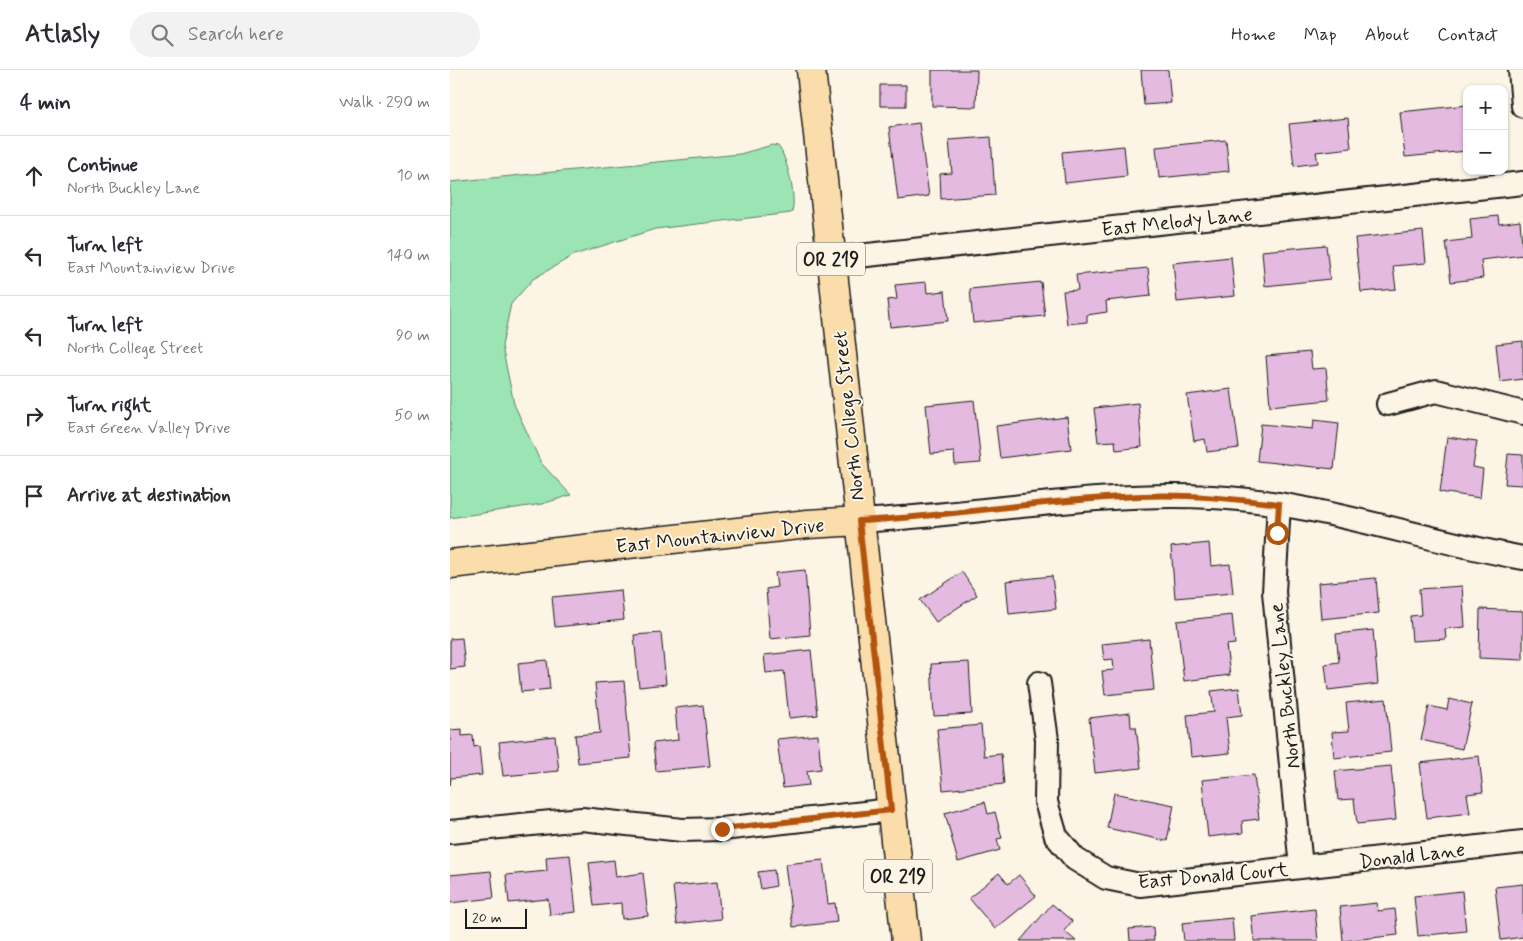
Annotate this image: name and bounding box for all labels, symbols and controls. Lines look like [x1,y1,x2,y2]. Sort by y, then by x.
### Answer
search box [130,12,480,57]
text: Atlasly [25,19,100,50]
icon: search [148,21,176,49]
text: Search here [188,22,284,47]
text: Home [1231,23,1276,47]
text: Map [1304,23,1337,47]
text: About [1365,23,1409,47]
text: Contact [1437,23,1498,47]
map controls [1463,85,1508,175]
button: + [1463,85,1508,130]
text: 4 min [20,89,71,117]
text: Walk · 290 m [339,92,430,113]
button: − [1463,130,1508,175]
text: Continue [67,153,138,178]
icon: ahead [20,162,48,190]
text: 10 m [397,165,430,186]
text: North Buckley Lane [67,178,200,199]
street label: East Melody Lane [1100,201,1254,244]
text: Turn left [67,233,143,258]
icon: left [20,242,48,270]
road number: OR 219 [797,242,865,275]
text: 140 m [386,245,430,266]
text: East Mountainview Drive [67,258,235,279]
text: Turn left [67,313,143,338]
icon: left [20,322,48,350]
text: 90 m [396,325,430,346]
street label: North College Street [827,330,872,502]
text: North College Street [67,338,203,359]
text: Turn right [67,393,151,418]
icon: right [20,402,48,430]
text: 50 m [394,405,430,426]
text: East Green Valley Drive [67,418,231,439]
icon: arrive [20,482,48,510]
text: Arrive at destination [67,483,231,508]
street label: East Mountainview Drive [614,512,826,561]
route start [1266,522,1289,545]
street label: North Buckley Lane [1263,601,1308,770]
route end [711,818,734,841]
street label: Donald Lane [1358,837,1467,876]
street label: East Donald Court [1137,856,1290,897]
road number: OR 219 [864,859,932,892]
scale bar [465,906,528,929]
text: 20 m [472,909,502,927]

